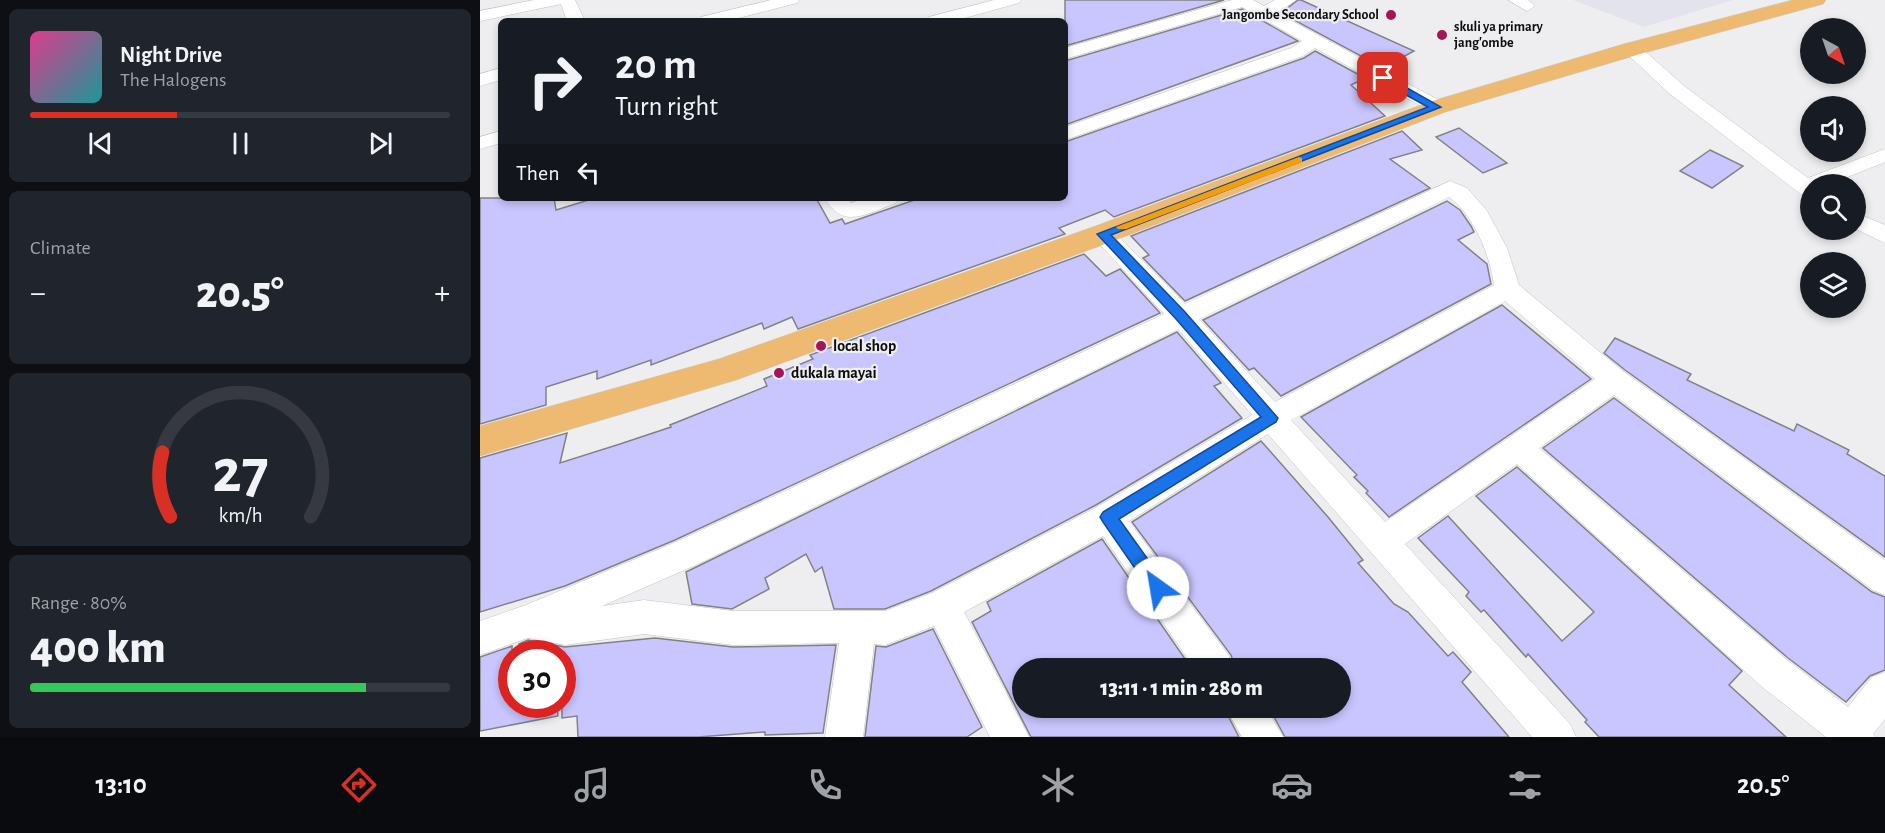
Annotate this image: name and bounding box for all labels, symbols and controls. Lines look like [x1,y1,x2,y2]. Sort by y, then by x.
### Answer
place label: Jangombe Secondary School [1222,8,1379,22]
marker: Jangombe Secondary School [1384,8,1398,22]
north arrow [1800,18,1866,84]
map controls [1800,18,1866,318]
place label: skuli ya primary jang'ombe [1454,20,1544,50]
marker: skuli ya primary jang'ombe [1435,28,1449,42]
icon: right [516,42,594,120]
text: Night Drive [120,44,222,66]
text: 20 m [615,44,697,86]
pin [1357,52,1408,103]
icon: arrive [1366,61,1399,94]
text: The Halogens [120,70,226,90]
text: Turn right [615,93,718,120]
button: sound [1800,96,1866,162]
icon: previous [84,127,117,160]
icon: pause [224,127,257,160]
icon: next [364,127,397,160]
icon: left [572,156,605,189]
text: Then [516,162,560,184]
button: search [1800,174,1866,240]
text: Climate [30,238,91,258]
button: layers [1800,252,1866,318]
text: 20.5° [196,271,284,316]
text: − [30,277,46,310]
text: + [434,277,450,310]
place label: local shop [833,338,896,354]
marker: local shop [814,339,828,353]
place label: dukala mayai [791,365,877,382]
marker: dukala mayai [772,366,786,380]
text: 27 [212,441,268,503]
text: km/h [218,505,262,526]
position arrow [1126,556,1190,620]
text: Range · 80% [30,593,127,613]
text: 400 km [30,626,166,671]
speed limit sign: 30 [498,640,576,718]
text: 13:11 · 1 min · 280 m [1100,677,1263,699]
icon: directions [338,764,380,806]
icon: music [571,764,613,806]
icon: phone [804,764,846,806]
icon: climate [1037,764,1079,806]
icon: car [1271,764,1313,806]
icon: filters [1504,764,1546,806]
text: 13:10 [96,771,147,798]
text: 20.5° [1737,771,1789,798]

